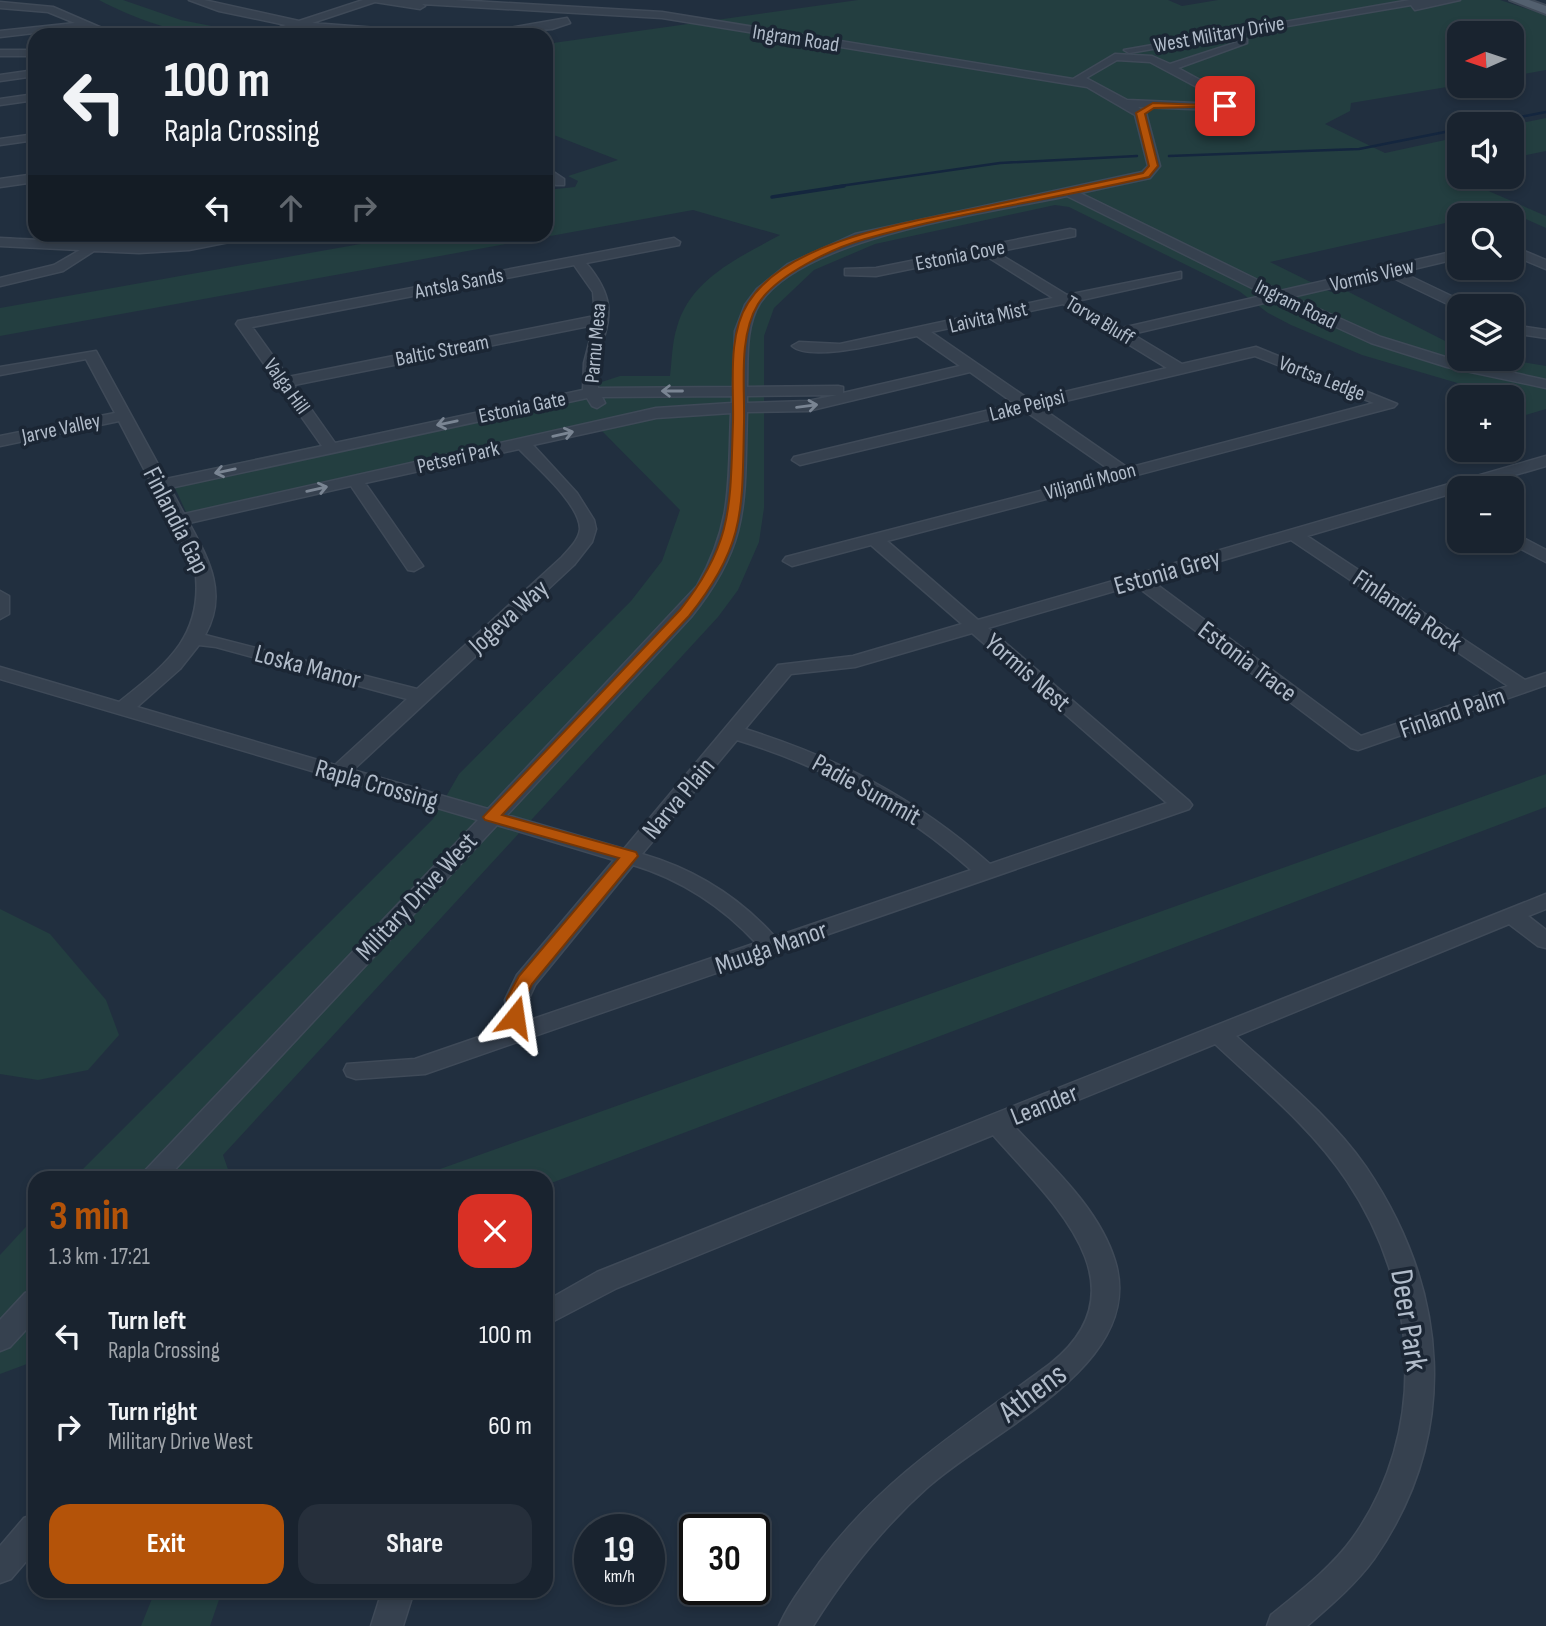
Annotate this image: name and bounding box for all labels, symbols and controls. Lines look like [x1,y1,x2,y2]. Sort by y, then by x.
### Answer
street label: West Military Drive [1152,11,1286,58]
street label: Ingram Road [751,19,841,58]
north arrow [1447,21,1524,98]
map controls [1447,21,1524,553]
text: 100 m [164,52,270,111]
icon: left [49,56,140,147]
pin [1195,76,1255,136]
icon: arrive [1206,87,1244,125]
text: Rapla Crossing [164,112,320,151]
button: sound [1447,112,1524,189]
icon: left [199,189,237,227]
icon: ahead [272,189,310,227]
icon: right [345,189,383,227]
button: search [1447,203,1524,280]
street label: Estonia Cove [913,235,1007,276]
street label: Vormis View [1328,254,1417,297]
street label: Antsla Sands [412,263,506,305]
street label: Ingram Road [1251,274,1340,335]
street label: Torva Bluff [1061,290,1139,351]
button: layers [1447,294,1524,371]
street label: Laivita Mist [946,296,1030,339]
street label: Parnu Mesa [580,302,611,384]
street label: Baltic Stream [393,329,491,372]
street label: Vortsa Ledge [1275,351,1369,406]
street label: Valga Hill [258,354,315,419]
one-way arrow [660,384,683,398]
street label: Lake Peipsi [987,384,1067,427]
button: + [1447,385,1524,462]
street label: Estonia Gate [476,386,568,429]
one-way arrow [795,399,818,412]
street label: Jarve Valley [19,408,103,449]
one-way arrow [436,417,459,431]
one-way arrow [551,426,574,440]
street label: Petseri Park [415,436,502,479]
street label: Viljandi Moon [1042,457,1138,506]
street label: Finlandia Gap [136,462,216,579]
one-way arrow [214,465,237,479]
button: − [1447,476,1524,553]
one-way arrow [305,482,328,495]
street label: Estonia Grey [1111,543,1224,602]
street label: Finlandia Rock [1347,563,1468,659]
street label: Jogeva Way [462,573,555,662]
street label: Estonia Trace [1192,615,1302,709]
street label: Yormis Nest [978,627,1076,719]
street label: Loska Manor [251,638,364,697]
street label: Finland Palm [1396,681,1509,746]
street label: Padie Summit [807,748,926,833]
street label: Narva Plain [636,752,722,846]
street label: Rapla Crossing [312,753,442,818]
street label: Military Drive West [350,826,484,968]
street label: Muuga Manor [712,915,832,982]
position arrow [478,980,552,1054]
street label: Leander [1006,1078,1083,1133]
text: 3 min [49,1191,129,1242]
button: close [458,1194,532,1268]
text: 1.3 km · 17:21 [49,1243,150,1271]
street label: Deer Park [1381,1267,1436,1374]
text: Turn left [108,1306,186,1337]
icon: left [49,1317,87,1355]
text: 100 m [479,1320,532,1351]
text: Rapla Crossing [108,1337,220,1365]
street label: Athens [990,1355,1075,1432]
text: Turn right [108,1397,197,1428]
icon: right [49,1408,87,1446]
text: 60 m [488,1411,532,1442]
text: Military Drive West [108,1428,253,1456]
button: Exit [49,1504,284,1584]
button: Share [298,1504,532,1584]
speed limit sign: 30 [679,1514,770,1605]
text: 19 [604,1529,635,1572]
text: km/h [604,1566,635,1587]

